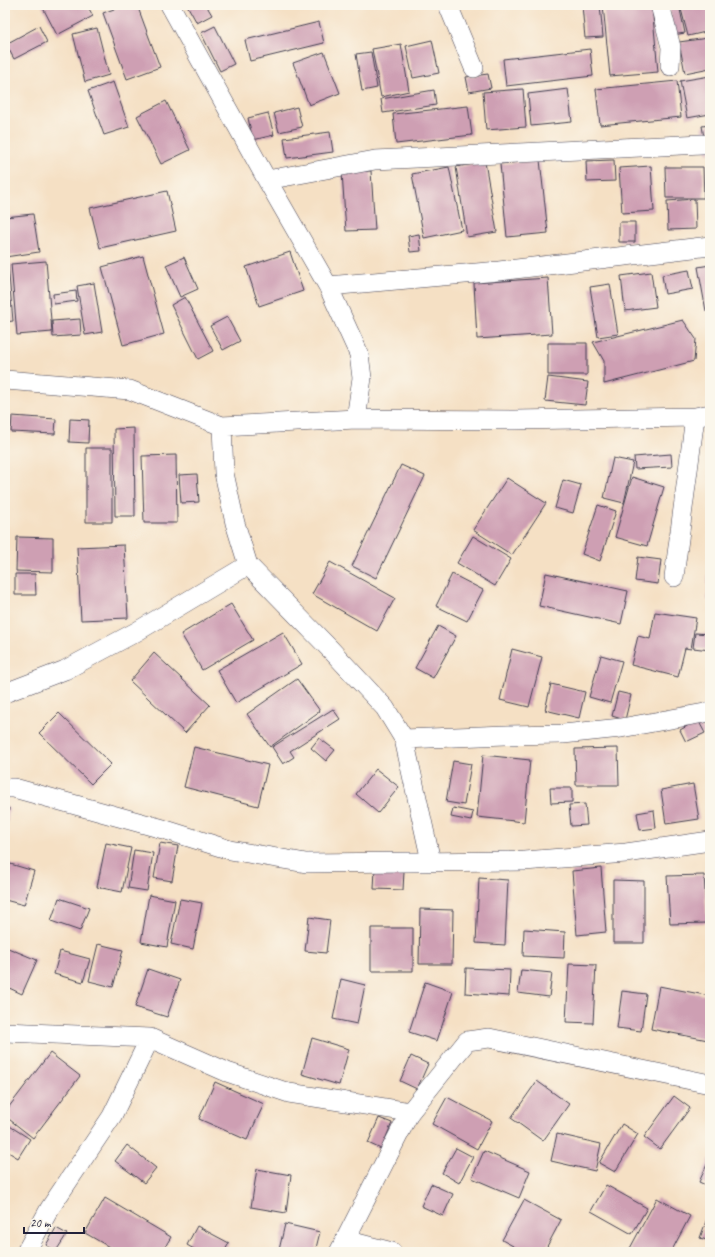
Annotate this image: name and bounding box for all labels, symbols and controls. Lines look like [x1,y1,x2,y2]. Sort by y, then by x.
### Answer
scale bar [24,1209,84,1235]
text: 20 m [30,1215,52,1231]

